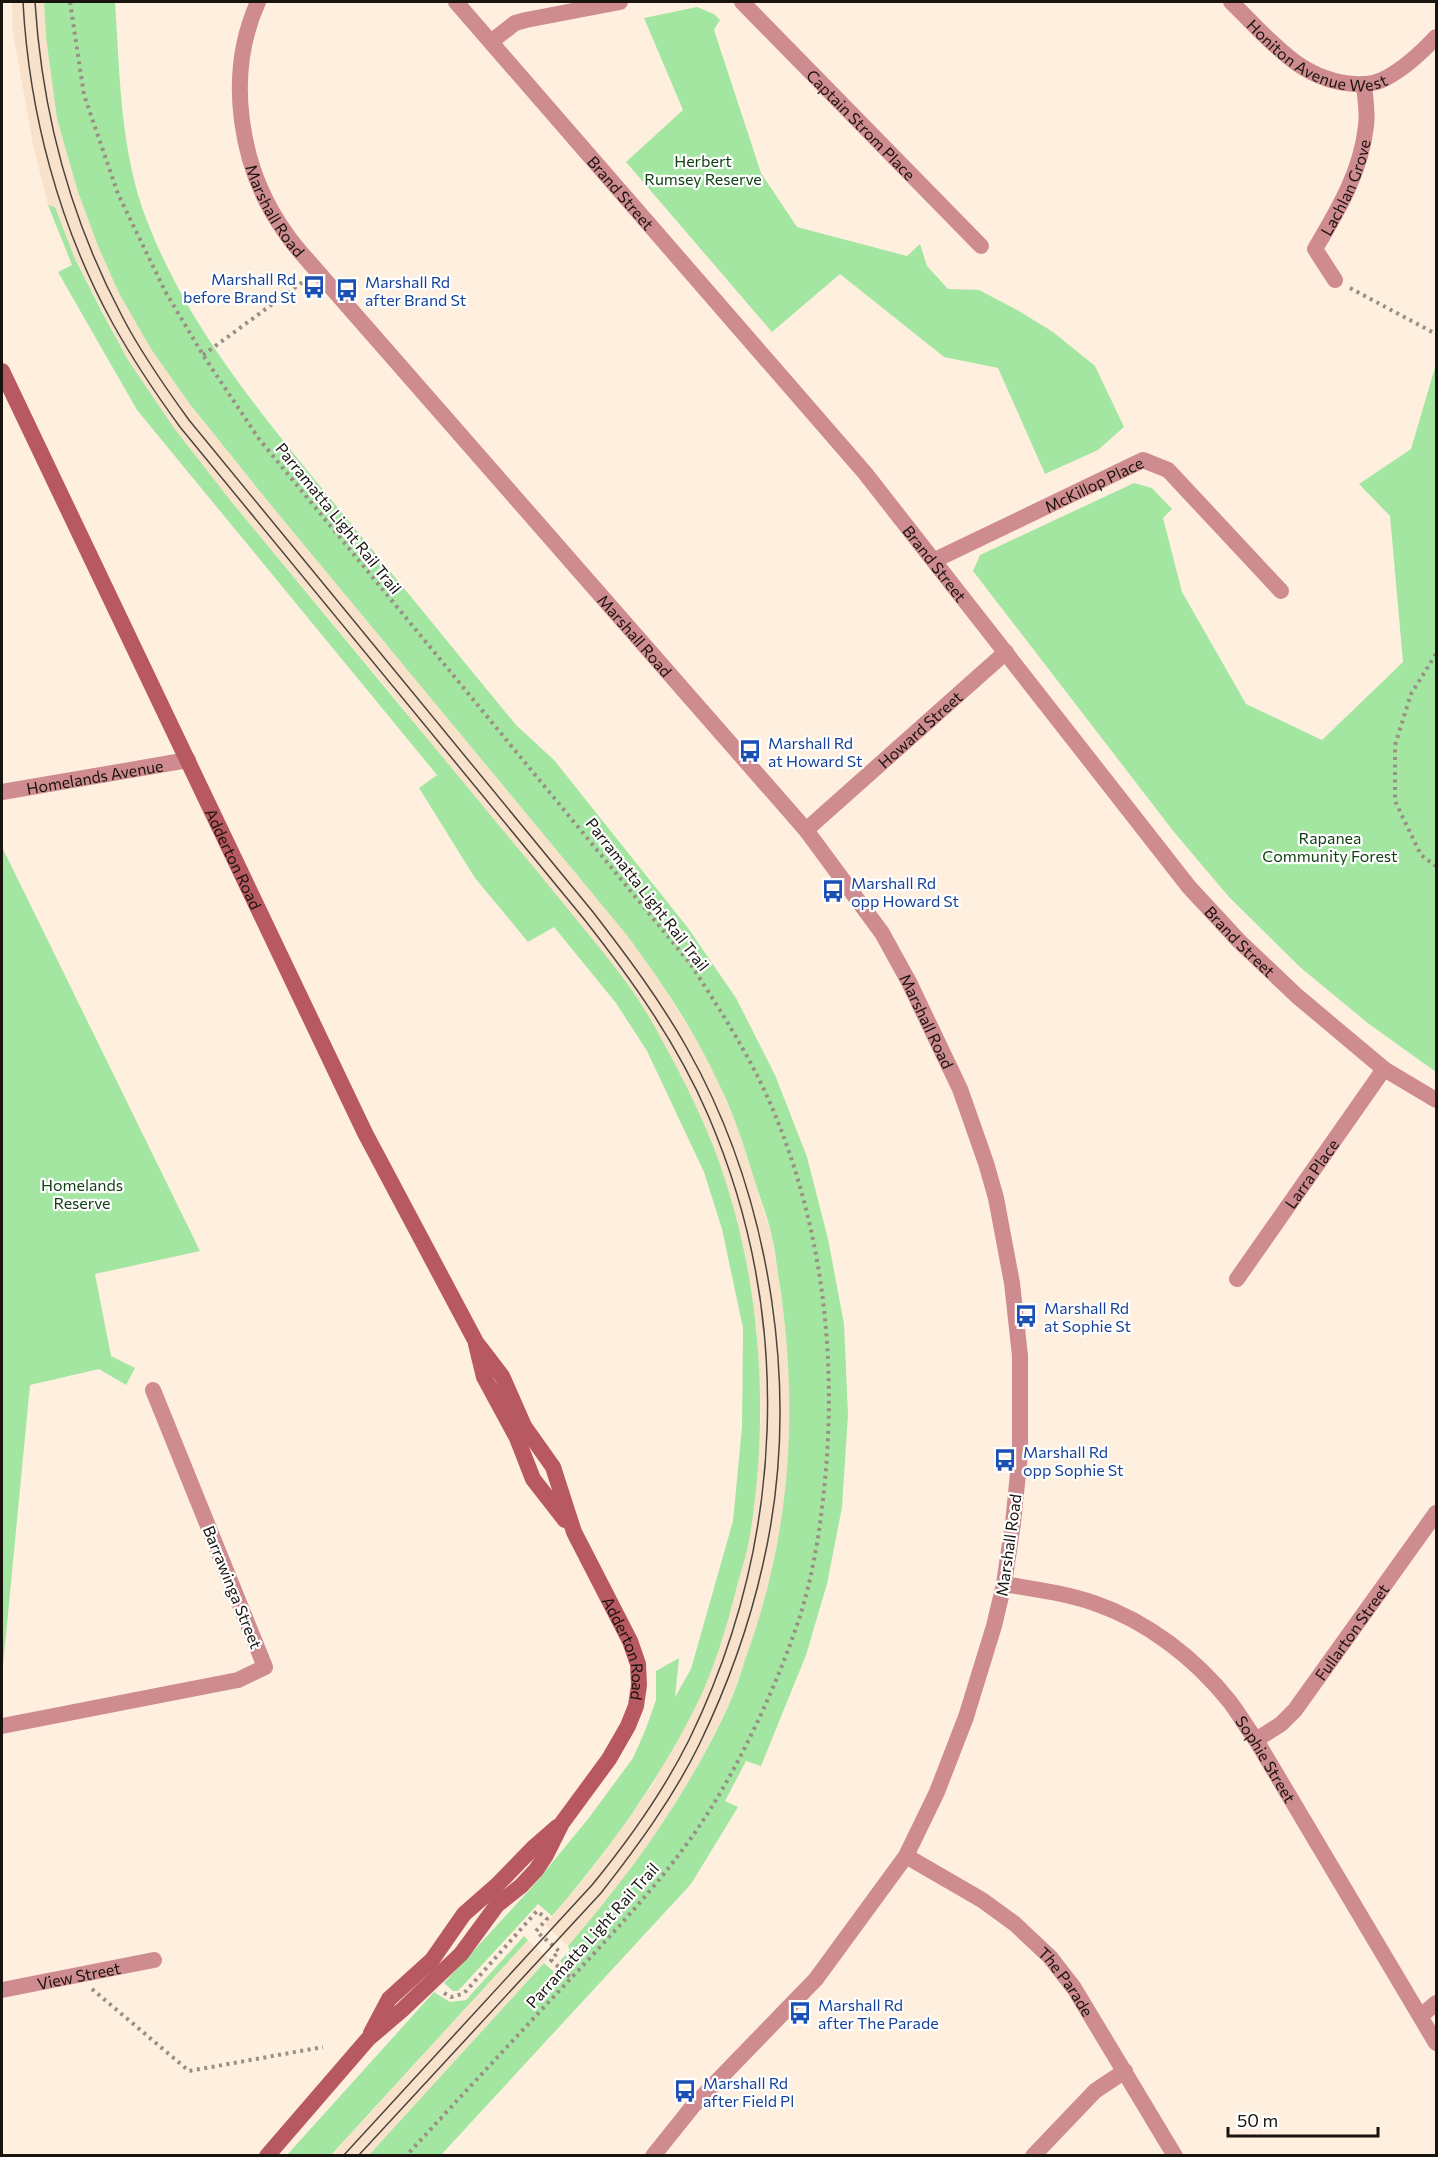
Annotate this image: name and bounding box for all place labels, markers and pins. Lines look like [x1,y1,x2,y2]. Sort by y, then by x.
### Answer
place label: Marshall Rd before Brand St [183,269,296,306]
place label: Marshall Rd after Brand St [365,272,467,309]
bus stop icon: Marshall Rd before Brand St [301,274,327,300]
bus stop icon: Marshall Rd after Brand St [334,277,360,303]
place label: Marshall Rd at Howard St [768,733,863,770]
bus stop icon: Marshall Rd at Howard St [737,738,763,764]
place label: Marshall Rd opp Howard St [851,873,959,910]
bus stop icon: Marshall Rd opp Howard St [820,878,846,904]
place label: Marshall Rd at Sophie St [1044,1298,1131,1335]
bus stop icon: Marshall Rd at Sophie St [1013,1303,1039,1329]
place label: Marshall Rd opp Sophie St [1023,1442,1124,1479]
bus stop icon: Marshall Rd opp Sophie St [992,1447,1018,1473]
place label: Marshall Rd after The Parade [818,1995,939,2032]
bus stop icon: Marshall Rd after The Parade [787,2000,813,2026]
place label: Marshall Rd after Field Pl [703,2073,794,2110]
bus stop icon: Marshall Rd after Field Pl [672,2078,698,2104]

